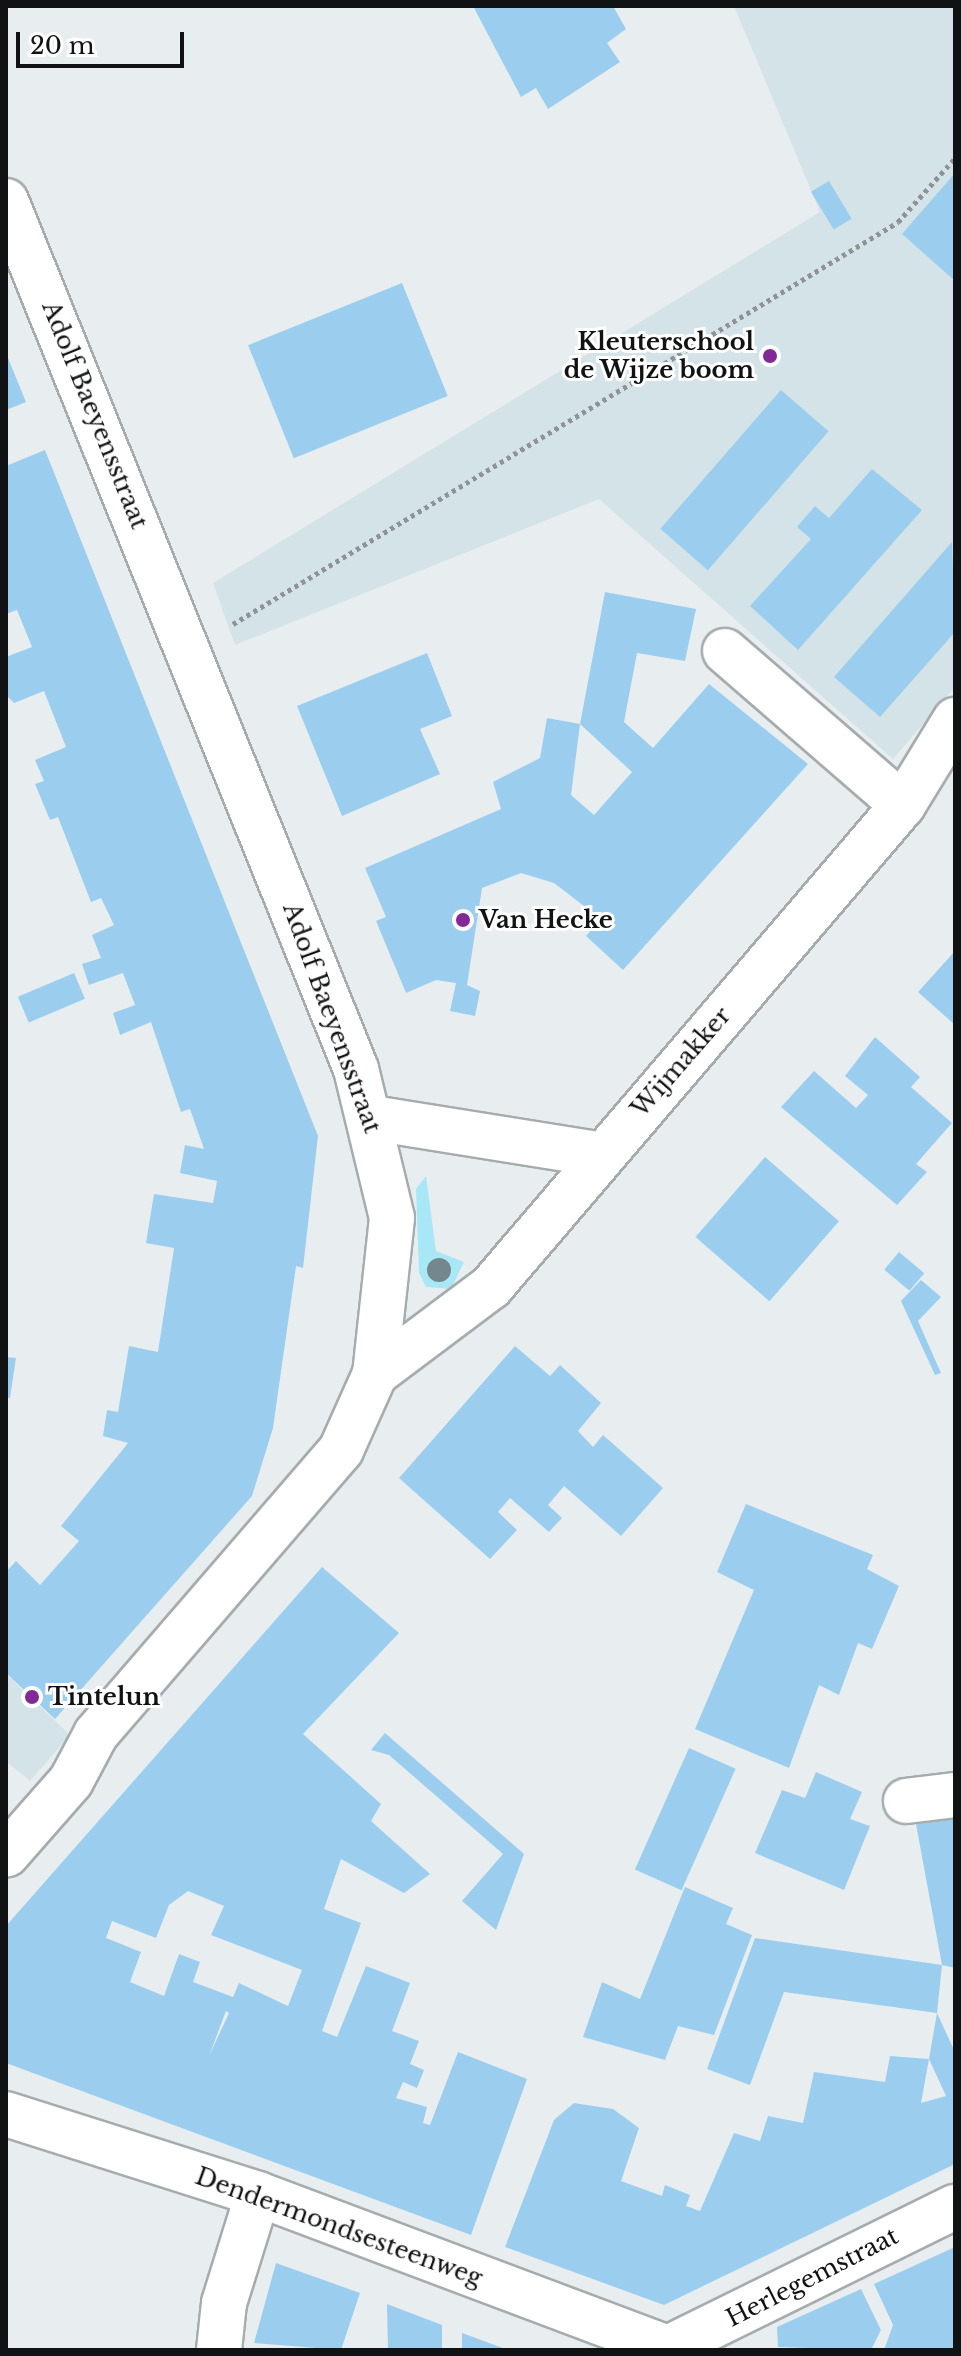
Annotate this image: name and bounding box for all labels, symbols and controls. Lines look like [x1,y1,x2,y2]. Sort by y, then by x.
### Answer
scale bar [20,16,188,66]
text: 20 m [30,31,95,60]
street label: Adolf Baeyensstraat [36,297,154,533]
place label: Kleuterschool de Wijze boom [563,328,754,384]
marker: Kleuterschool de Wijze boom [761,347,779,365]
street label: Adolf Baeyensstraat [277,899,387,1137]
place label: Van Hecke [479,906,613,934]
marker: Van Hecke [454,911,472,929]
street label: Wijmakker [625,1001,737,1123]
place label: Tintelun [48,1683,160,1711]
marker: Tintelun [23,1688,41,1706]
street label: Dendermondsesteenweg [192,2162,486,2292]
street label: Herlegemstraat [721,2221,903,2333]

